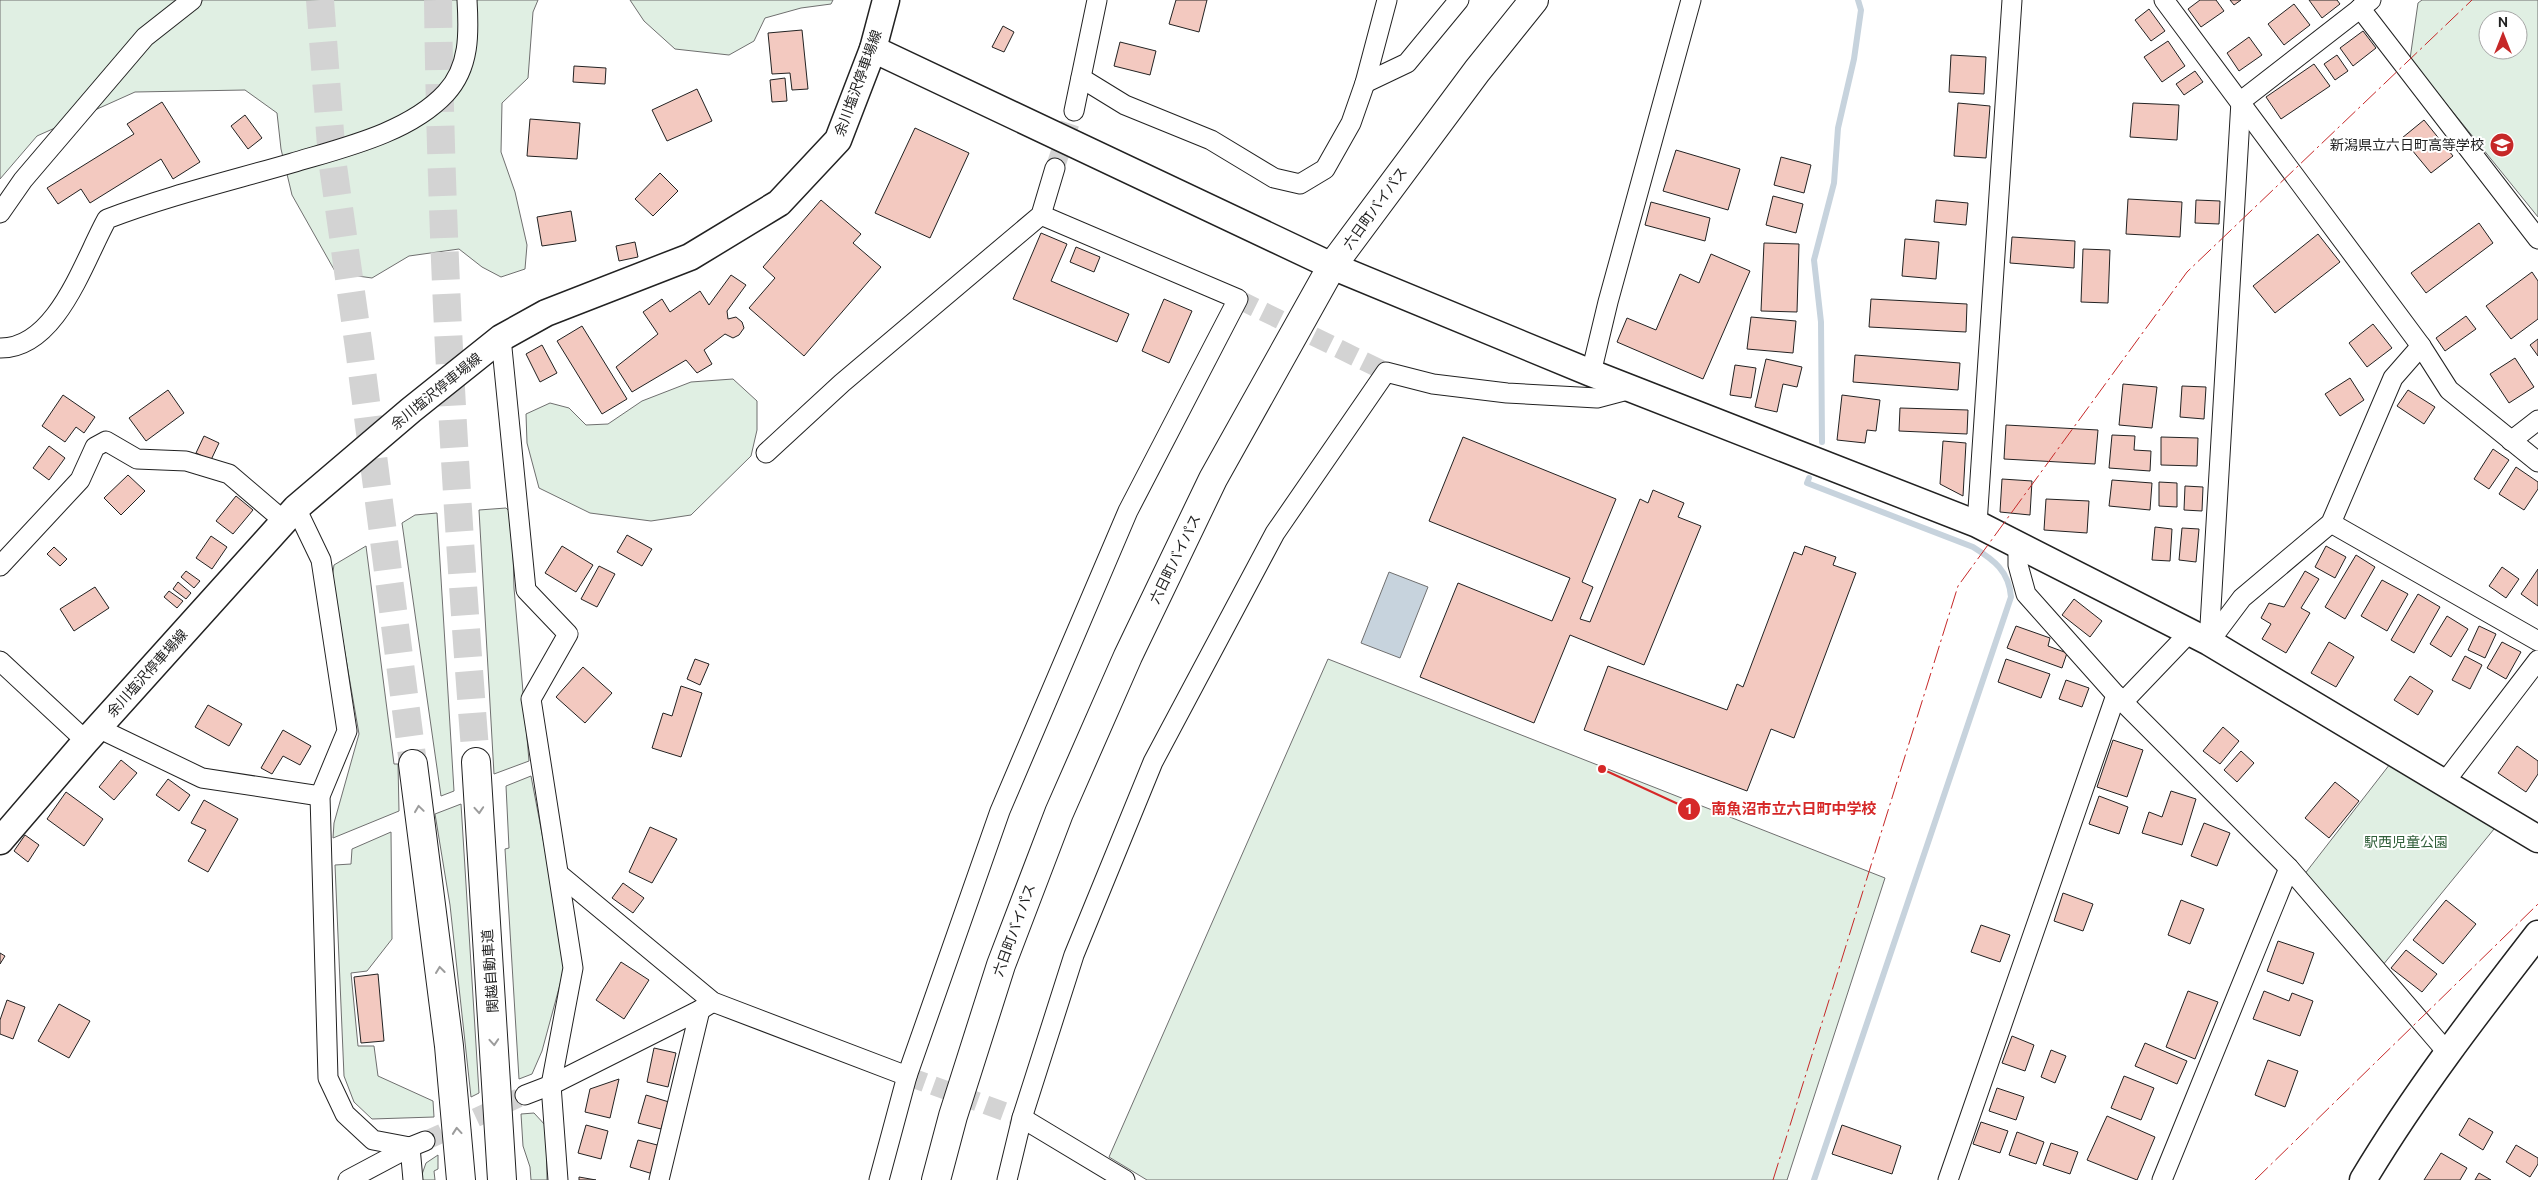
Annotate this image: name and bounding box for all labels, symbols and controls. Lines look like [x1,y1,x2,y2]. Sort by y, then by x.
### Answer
north arrow [2478,10,2528,60]
text: N [2498,14,2508,30]
street label: 余川塩沢停車場線 [831,28,885,138]
school or university icon: 新潟県立六日町高等学校 [2489,132,2515,158]
place label: 新潟県立六日町高等学校 [2330,137,2484,153]
street label: 六日町バイパス [1340,164,1410,252]
street label: 余川塩沢停車場線 [387,350,485,432]
street label: 六日町バイパス [1146,512,1204,606]
street label: 余川塩沢停車場線 [104,626,190,720]
callout: 南魚沼市立六日町中学校 [1676,794,1886,824]
text: 1 [1685,800,1693,817]
text: 南魚沼市立六日町中学校 [1711,800,1877,817]
one-way arrow [414,804,425,812]
one-way arrow [474,807,485,815]
park label: 駅西児童公園 [2364,834,2448,850]
street label: 六日町バイパス [990,881,1038,979]
street label: 関越自動車道 [479,929,501,1013]
one-way arrow [435,966,446,974]
one-way arrow [489,1039,500,1047]
one-way arrow [452,1127,463,1135]

